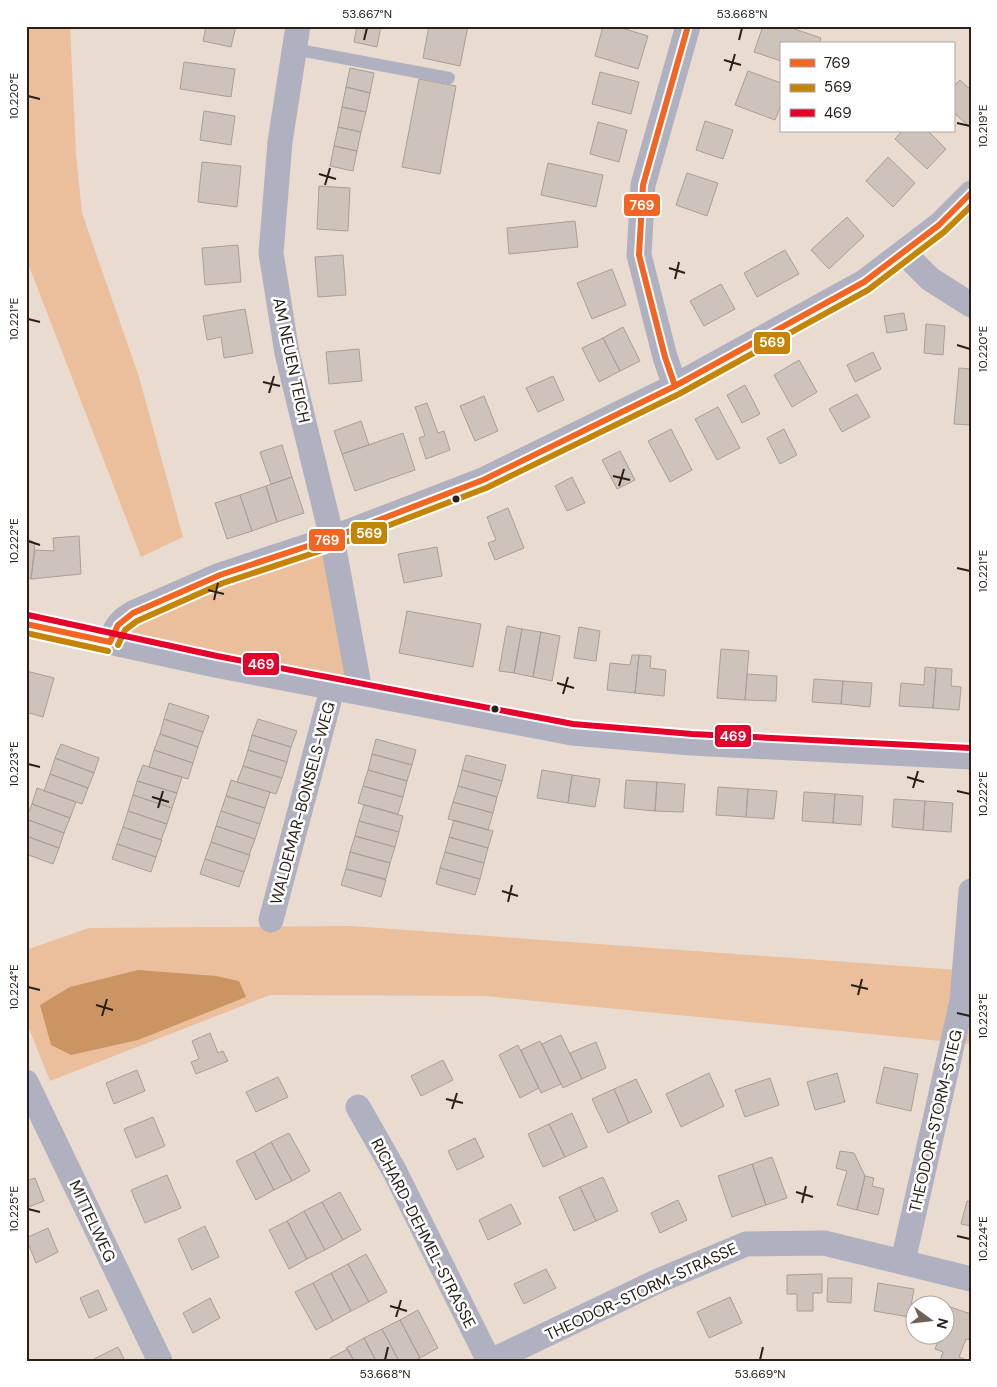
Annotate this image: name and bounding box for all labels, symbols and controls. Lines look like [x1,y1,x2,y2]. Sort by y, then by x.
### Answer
text: 53.667°N [342,6,392,22]
text: 53.668°N [716,6,768,22]
legend [780,42,954,132]
text: 769 [824,53,850,73]
text: 10.220°E [6,72,22,119]
text: 569 [824,77,852,97]
text: 469 [824,103,852,123]
text: 10.219°E [975,104,991,147]
line badge: 769 [623,193,661,217]
text: 769 [630,196,655,214]
street label: AM NEUEN TEICH [268,296,315,425]
text: 10.221°E [6,298,22,340]
text: 10.220°E [975,325,991,372]
line badge: 569 [753,331,791,355]
text: 569 [759,333,785,351]
unlabelled marker [451,494,461,504]
text: 10.222°E [6,518,22,564]
line badge: 569 [350,521,388,545]
text: 569 [356,524,382,542]
line badge: 769 [308,528,346,552]
text: 769 [315,531,340,549]
text: 10.221°E [975,550,991,592]
line badge: 469 [242,652,280,676]
text: 469 [248,655,274,673]
street label: WALDEMAR-BONSELS-WEG [265,699,340,907]
unlabelled marker [490,704,500,714]
line badge: 469 [714,724,752,748]
text: 469 [720,727,746,745]
text: 10.223°E [6,741,22,787]
text: 10.222°E [975,771,991,817]
text: 10.224°E [6,964,22,1010]
text: 10.223°E [975,993,991,1039]
street label: THEODOR-STORM-STIEG [904,1028,967,1215]
street label: RICHARD-DEHMEL-STRASSE [366,1135,481,1332]
street label: MITTELWEG [64,1177,121,1266]
text: 10.225°E [6,1186,22,1232]
text: 10.224°E [975,1216,991,1262]
street label: THEODOR-STORM-STRASSE [542,1238,741,1345]
north arrow [904,1294,954,1344]
text: N [933,1316,953,1331]
text: 53.668°N [359,1366,411,1382]
text: 53.669°N [734,1366,786,1382]

